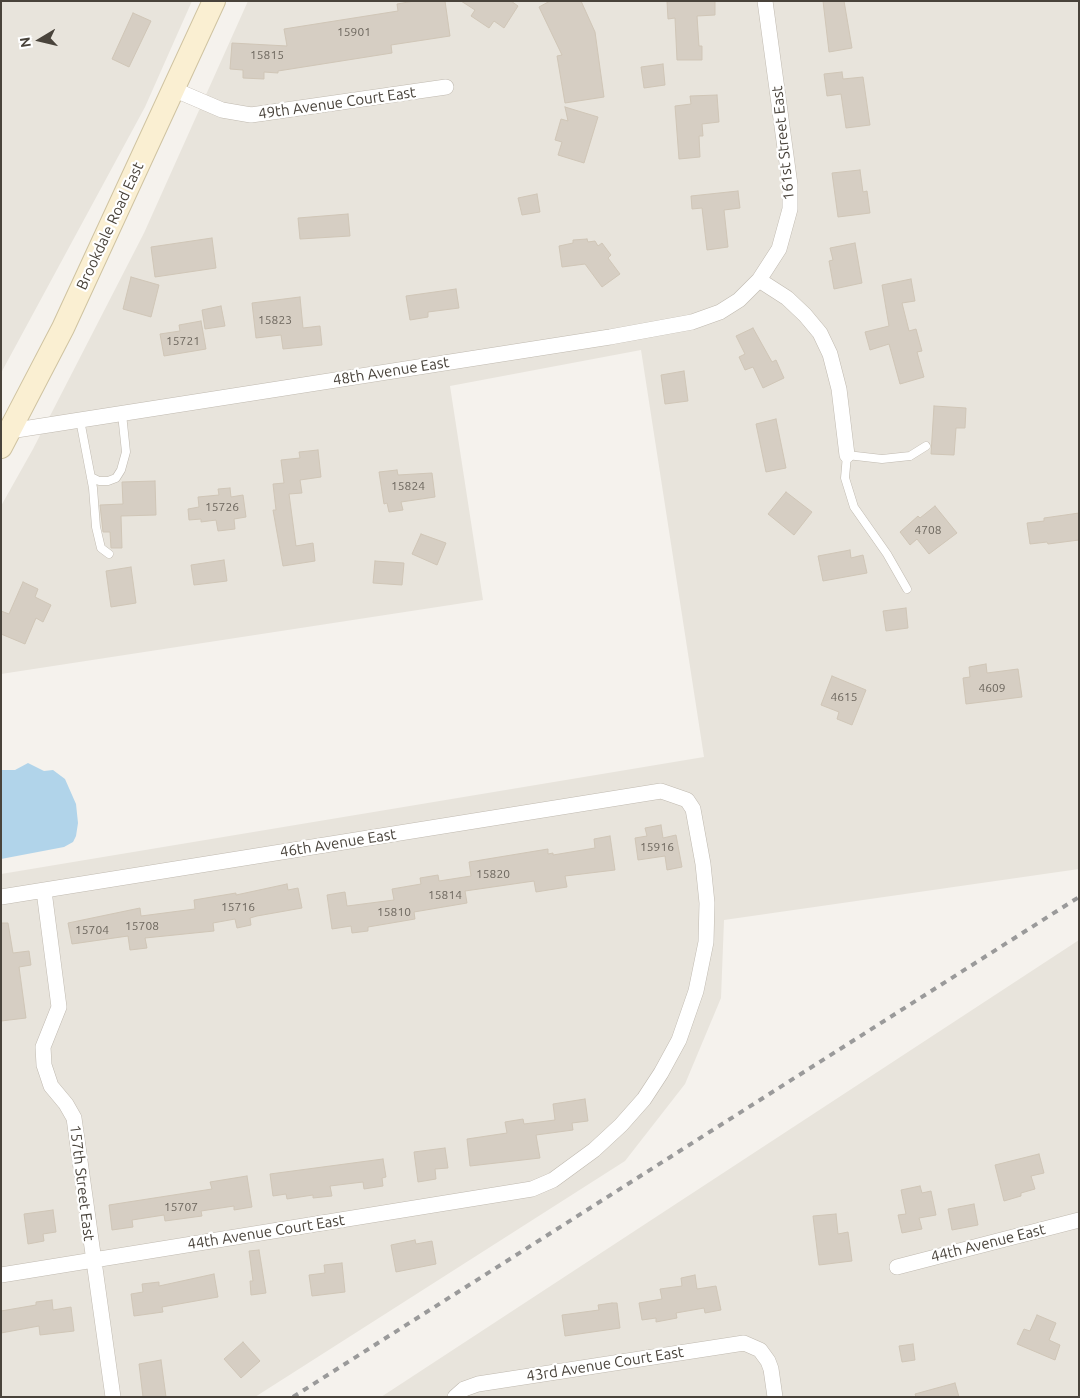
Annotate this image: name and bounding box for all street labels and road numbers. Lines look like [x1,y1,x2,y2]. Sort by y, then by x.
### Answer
street label: 49th Avenue Court East [257,83,417,123]
street label: 161st Street East [768,85,798,201]
street label: Brookdale Road East [73,159,147,293]
street label: 48th Avenue East [332,353,450,389]
street label: 46th Avenue East [279,825,397,861]
street label: 157th Street East [66,1124,98,1242]
street label: 44th Avenue Court East [186,1211,346,1253]
street label: 44th Avenue East [929,1220,1047,1266]
street label: 43rd Avenue Court East [525,1343,685,1385]

